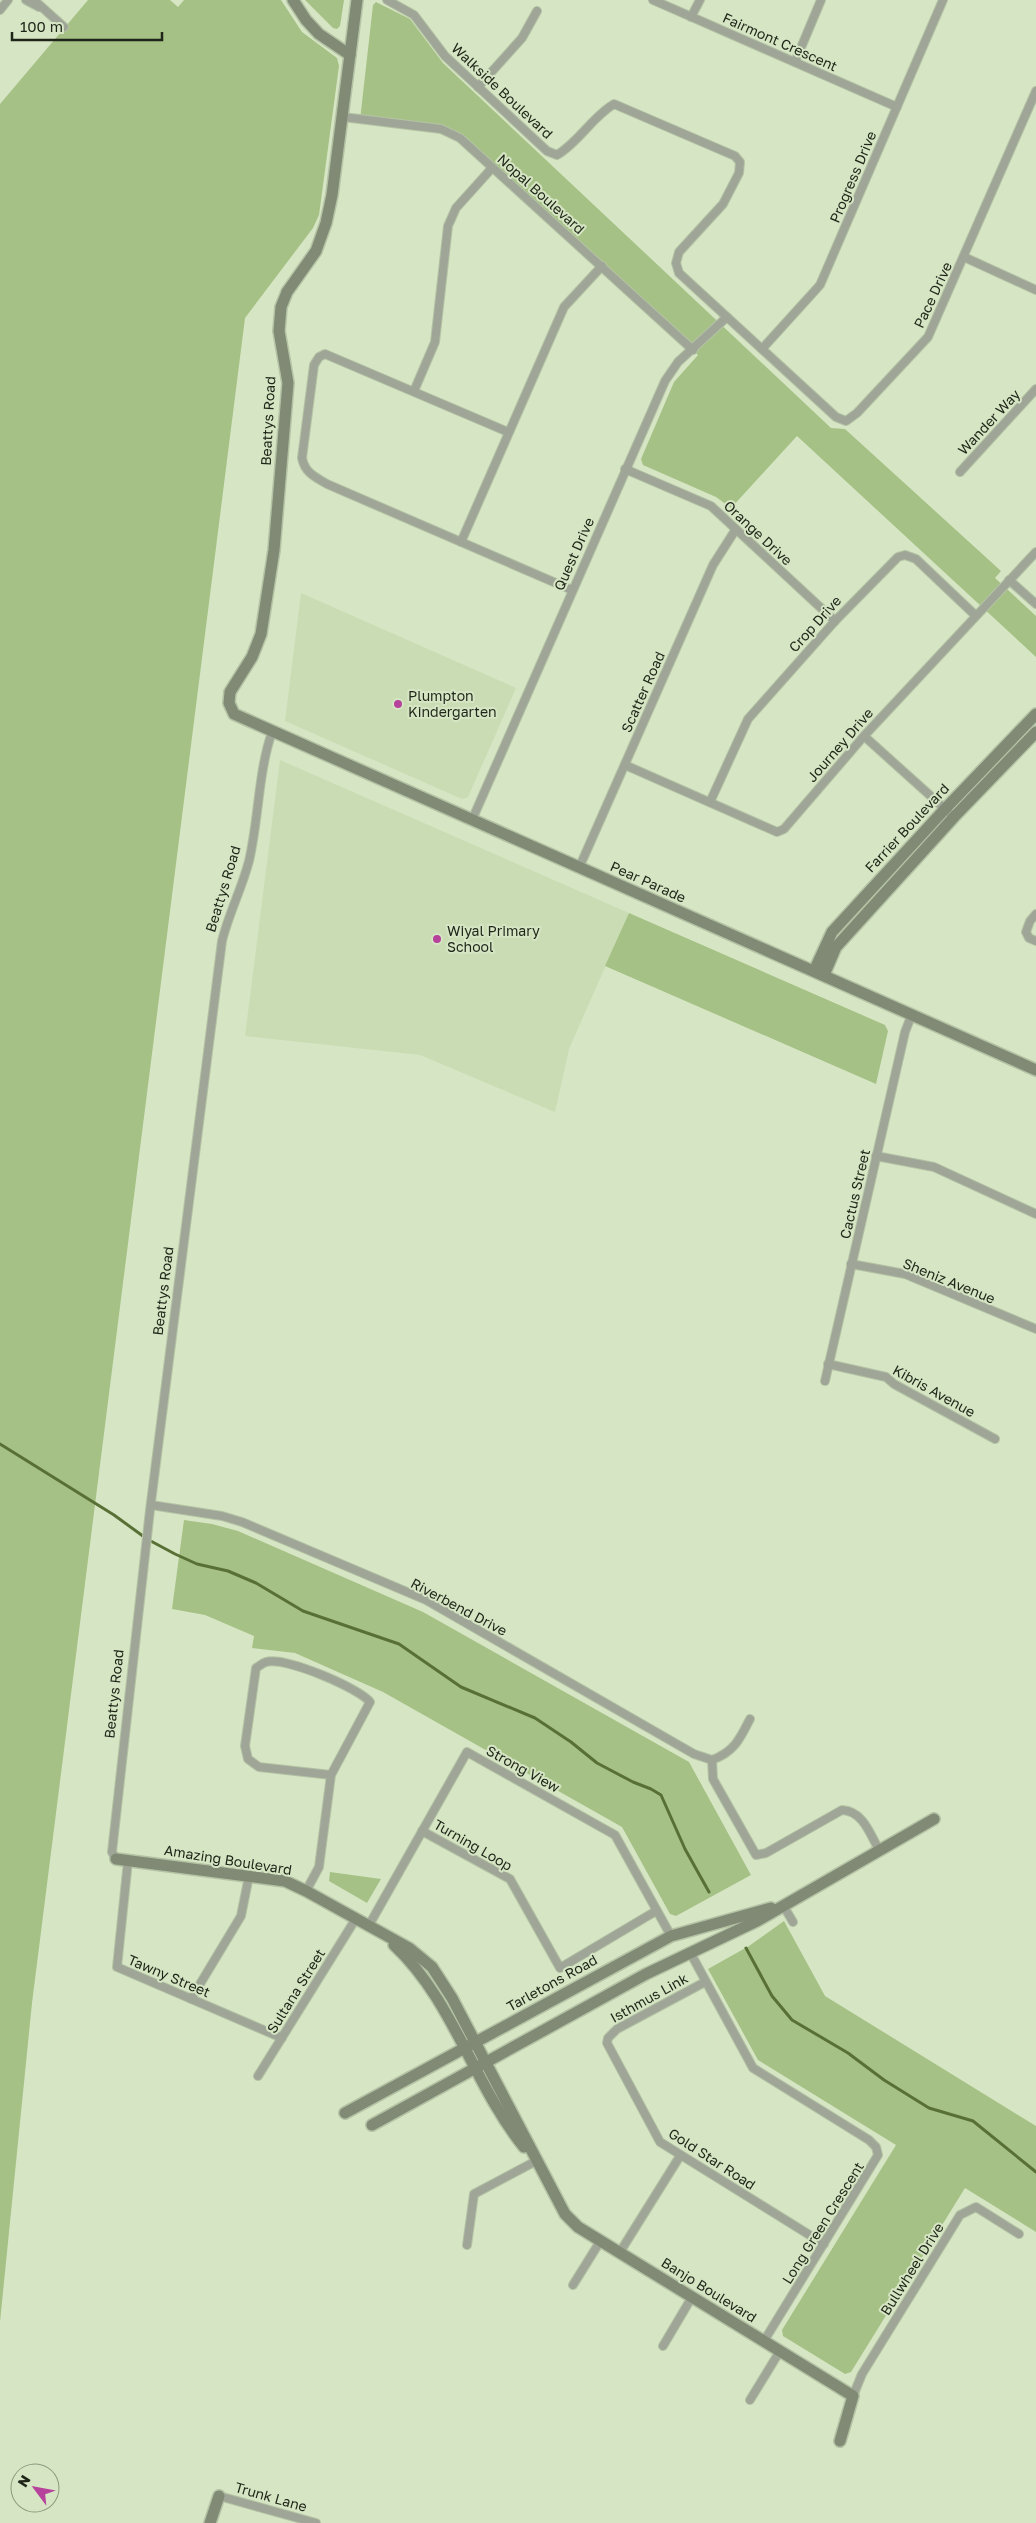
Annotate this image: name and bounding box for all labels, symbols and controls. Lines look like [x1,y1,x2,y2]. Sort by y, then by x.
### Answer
street label: Fairmont Crescent [720,9,840,74]
scale bar [12,10,162,42]
text: 100 m [20,17,63,35]
street label: Walkside Boulevard [448,39,557,142]
street label: Progress Drive [826,128,880,225]
street label: Nopal Boulevard [494,150,588,237]
street label: Pace Drive [910,259,955,331]
street label: Beattys Road [257,376,278,466]
street label: Wander Way [954,385,1023,458]
street label: Orange Drive [721,497,796,569]
street label: Quest Drive [550,515,597,593]
street label: Crop Drive [785,592,844,655]
street label: Scatter Road [617,649,668,735]
place label: Plumpton Kindergarten [408,687,497,720]
marker: Plumpton Kindergarten [392,698,404,710]
street label: Journey Drive [803,704,876,785]
street label: Farrier Boulevard [861,780,952,876]
street label: Beattys Road [201,843,244,934]
street label: Pear Parade [608,857,689,906]
place label: Wiyal Primary School [447,922,540,955]
marker: Wiyal Primary School [431,933,443,945]
street label: Cactus Street [836,1147,873,1240]
street label: Beattys Road [149,1245,176,1336]
street label: Sheniz Avenue [901,1254,998,1307]
street label: Kibris Avenue [890,1361,978,1420]
street label: Riverbend Drive [408,1574,510,1639]
street label: Beattys Road [100,1648,127,1739]
street label: Strong View [484,1741,563,1796]
street label: Turning Loop [431,1815,515,1874]
street label: Amazing Boulevard [163,1841,293,1878]
street label: Sultana Street [263,1945,328,2036]
street label: Tawny Street [126,1951,213,2000]
street label: Tarletons Road [503,1951,600,2015]
street label: Isthmus Link [607,1969,691,2026]
street label: Gold Star Road [666,2124,759,2193]
street label: Long Green Crescent [778,2159,867,2287]
street label: Bullwheel Drive [876,2219,947,2318]
street label: Banjo Boulevard [658,2253,760,2326]
north arrow [10,2463,60,2513]
text: N [14,2472,34,2490]
street label: Trunk Lane [233,2478,309,2515]

